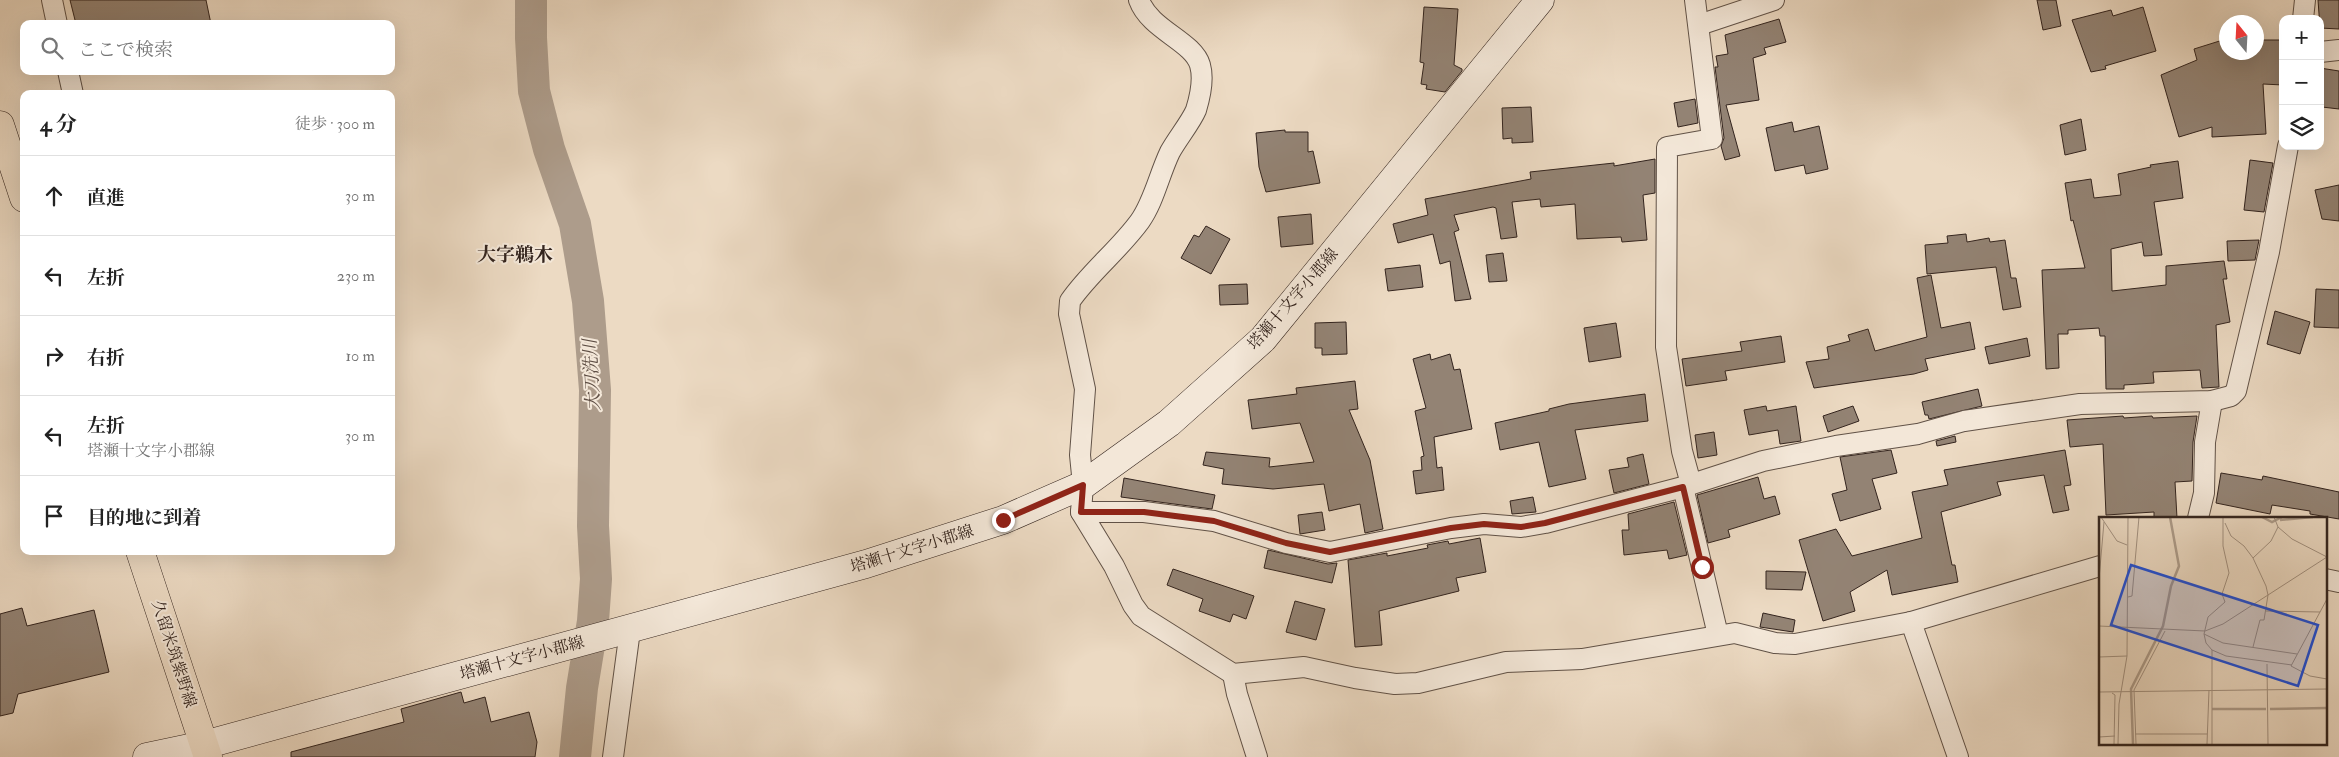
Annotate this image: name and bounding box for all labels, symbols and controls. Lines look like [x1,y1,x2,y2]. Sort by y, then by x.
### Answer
north arrow [2219,15,2264,60]
map controls [2279,15,2324,150]
button: + [2279,15,2324,60]
search box [20,20,395,75]
icon: search [38,34,66,62]
text: ここで検索 [78,38,173,62]
button: − [2279,60,2324,105]
button: layers [2279,105,2324,150]
text: 4 分 [40,111,77,138]
text: 徒歩 · 300 m [295,114,375,134]
icon: ahead [40,182,68,210]
text: 直進 [87,186,125,210]
text: 30 m [345,186,375,206]
district label: 大字鵜木 [477,243,553,267]
street label: 塔瀬十文字小郡線 [1243,244,1343,354]
icon: left [40,262,68,290]
text: 左折 [87,266,125,290]
text: 230 m [337,266,375,286]
water label: 大刀洗川 [579,336,605,412]
icon: right [40,342,68,370]
text: 右折 [87,346,125,370]
text: 10 m [345,346,375,366]
text: 左折 [87,414,125,438]
icon: left [40,422,68,450]
text: 30 m [345,426,375,446]
text: 塔瀬十文字小郡線 [87,441,215,461]
icon: arrive [40,502,68,530]
text: 目的地に到着 [87,506,201,530]
route end [992,509,1015,532]
inset map [2099,517,2326,744]
street label: 塔瀬十文字小郡線 [848,521,976,577]
route start [1691,556,1714,579]
street label: 久留米筑紫野線 [147,598,201,710]
street label: 塔瀬十文字小郡線 [458,632,586,684]

